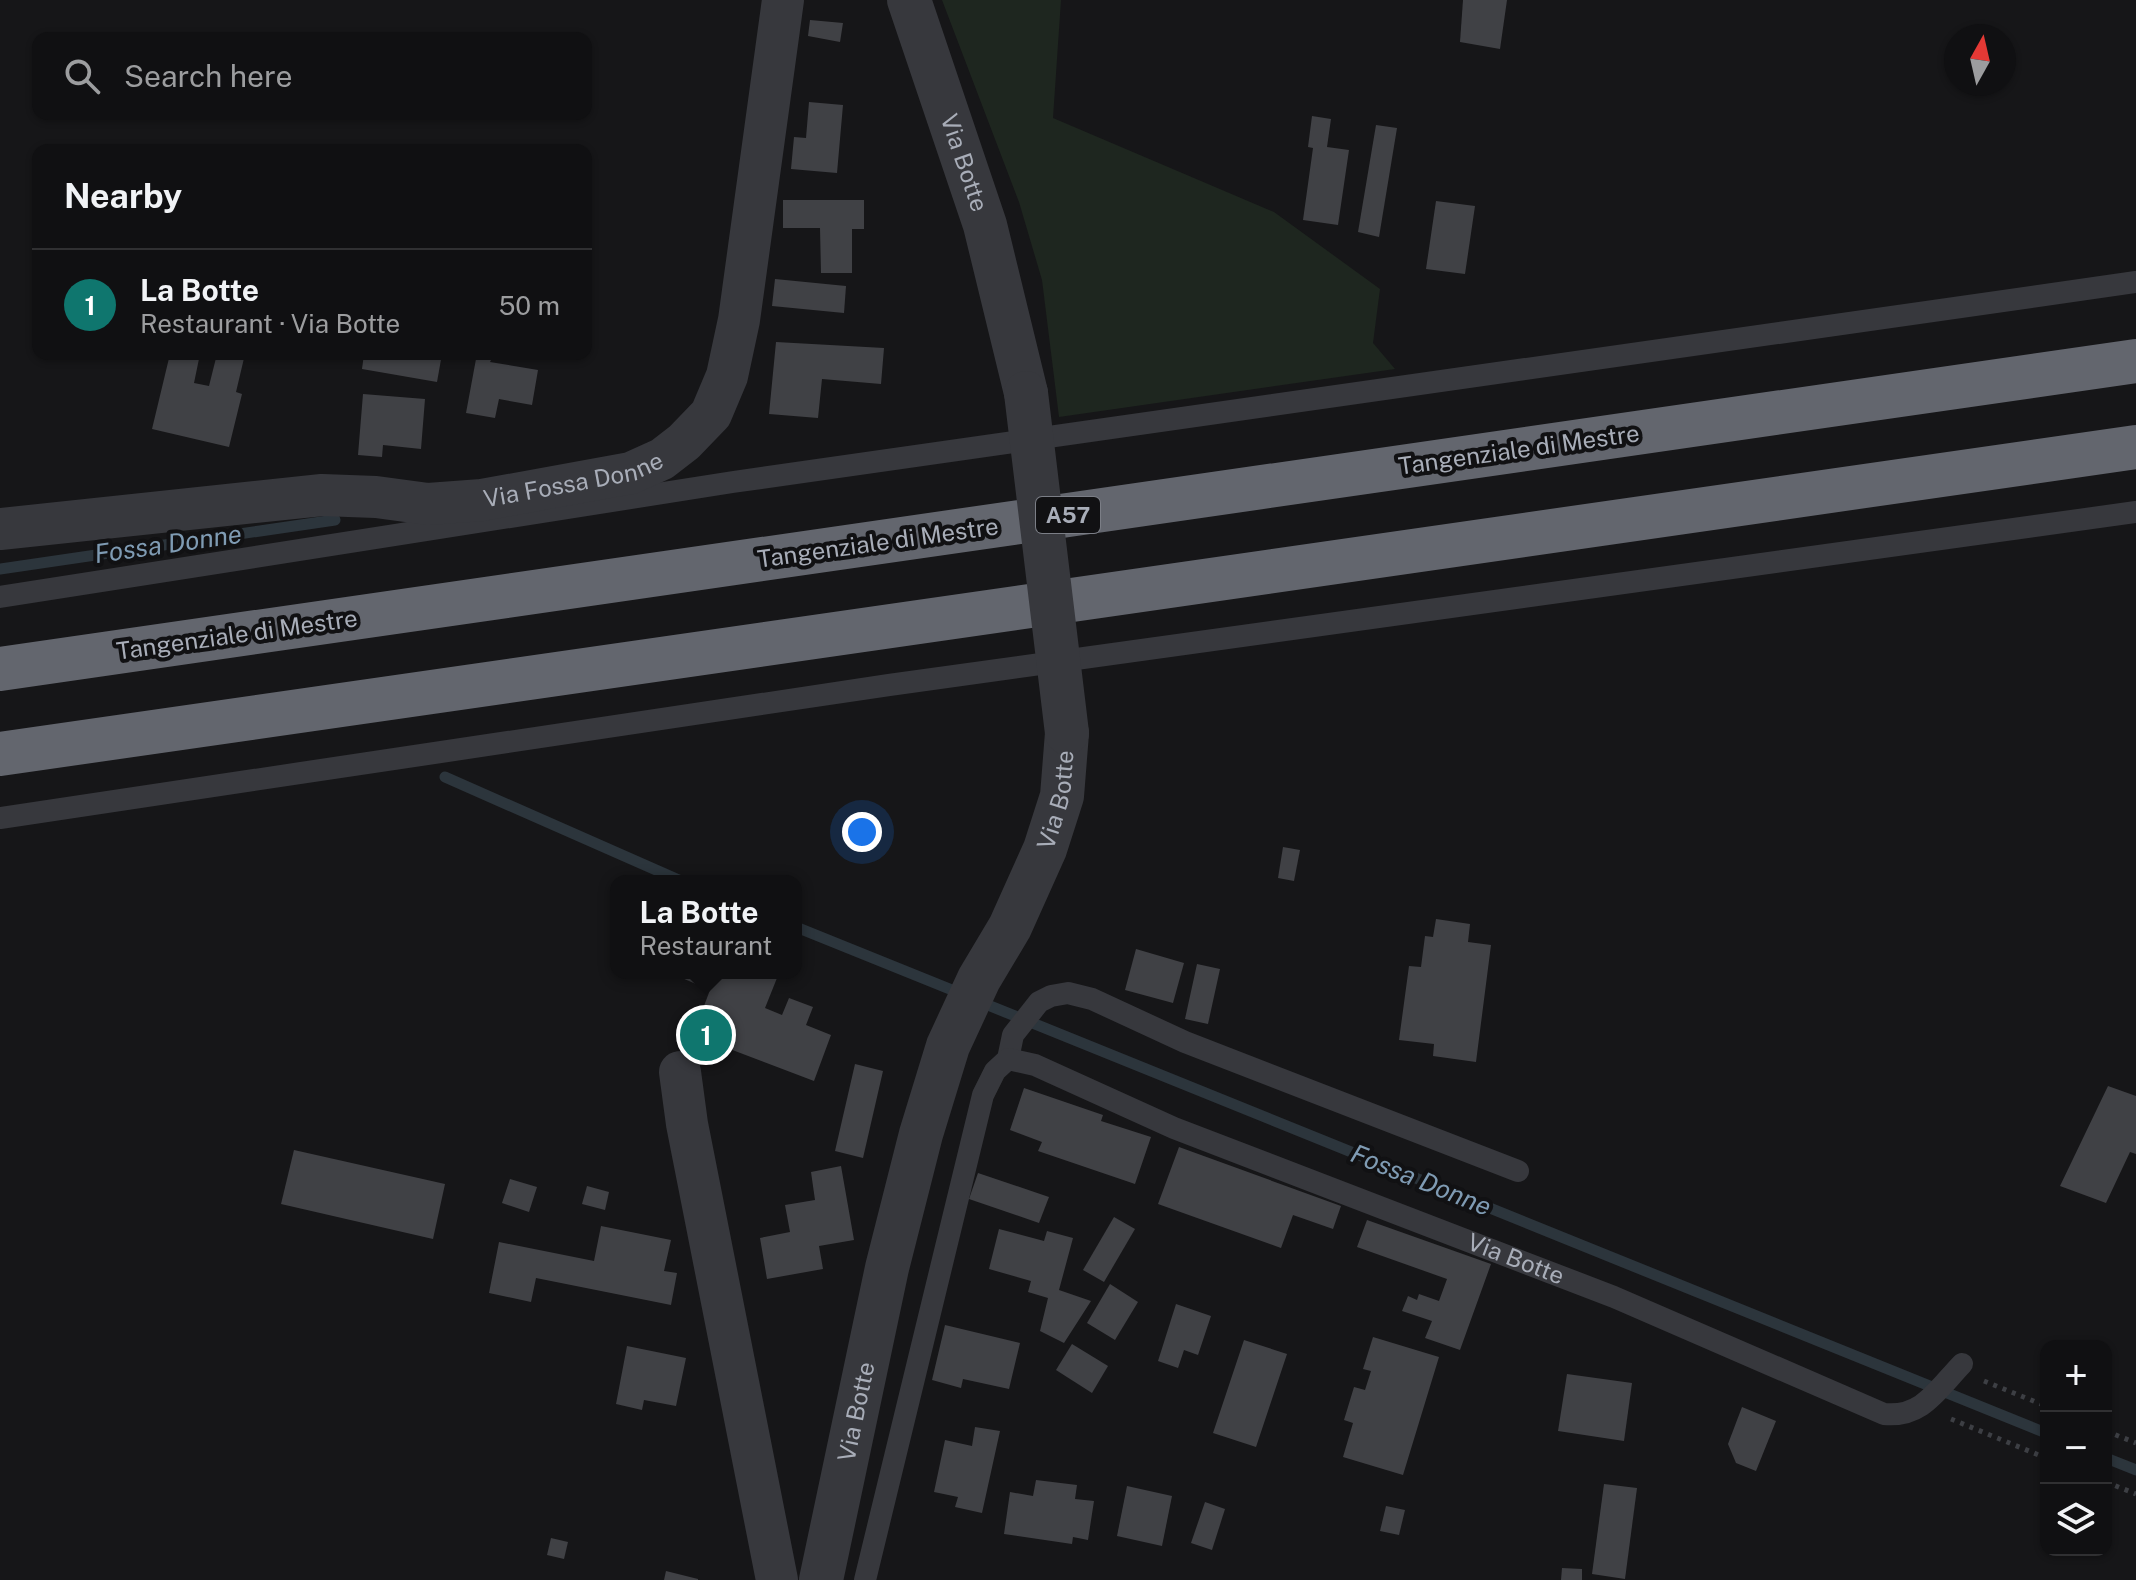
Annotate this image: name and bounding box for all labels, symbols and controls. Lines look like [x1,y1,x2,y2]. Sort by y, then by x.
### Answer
north arrow [1944,24,2016,96]
search box [32,32,592,120]
icon: search [60,54,104,98]
text: Search here [124,58,292,94]
street label: Via Botte [936,110,994,215]
text: Nearby [64,176,182,216]
text: La Botte [140,272,259,308]
text: 1 [84,290,96,321]
text: 50 m [499,290,560,321]
text: Restaurant · Via Botte [140,308,400,339]
street label: Tangenziale di Mestre [1397,418,1641,480]
street label: Via Fossa Donne [481,445,667,512]
road number: A57 [1036,497,1100,533]
street label: Tangenziale di Mestre [756,511,1000,573]
water label: Fossa Donne [92,518,244,569]
street label: Tangenziale di Mestre [115,603,359,665]
street label: Via Botte [1031,749,1079,853]
your location [842,812,882,852]
popup [610,875,802,979]
text: La Botte [640,894,759,930]
text: Restaurant [640,930,772,961]
pin: 1 [680,1005,732,1065]
water label: Fossa Donne [1346,1137,1496,1222]
street label: Via Botte [1464,1227,1568,1290]
map controls [2040,1340,2112,1556]
button: + [2040,1340,2112,1412]
street label: Via Botte [831,1359,880,1464]
button: − [2040,1412,2112,1484]
button: layers [2040,1484,2112,1556]

